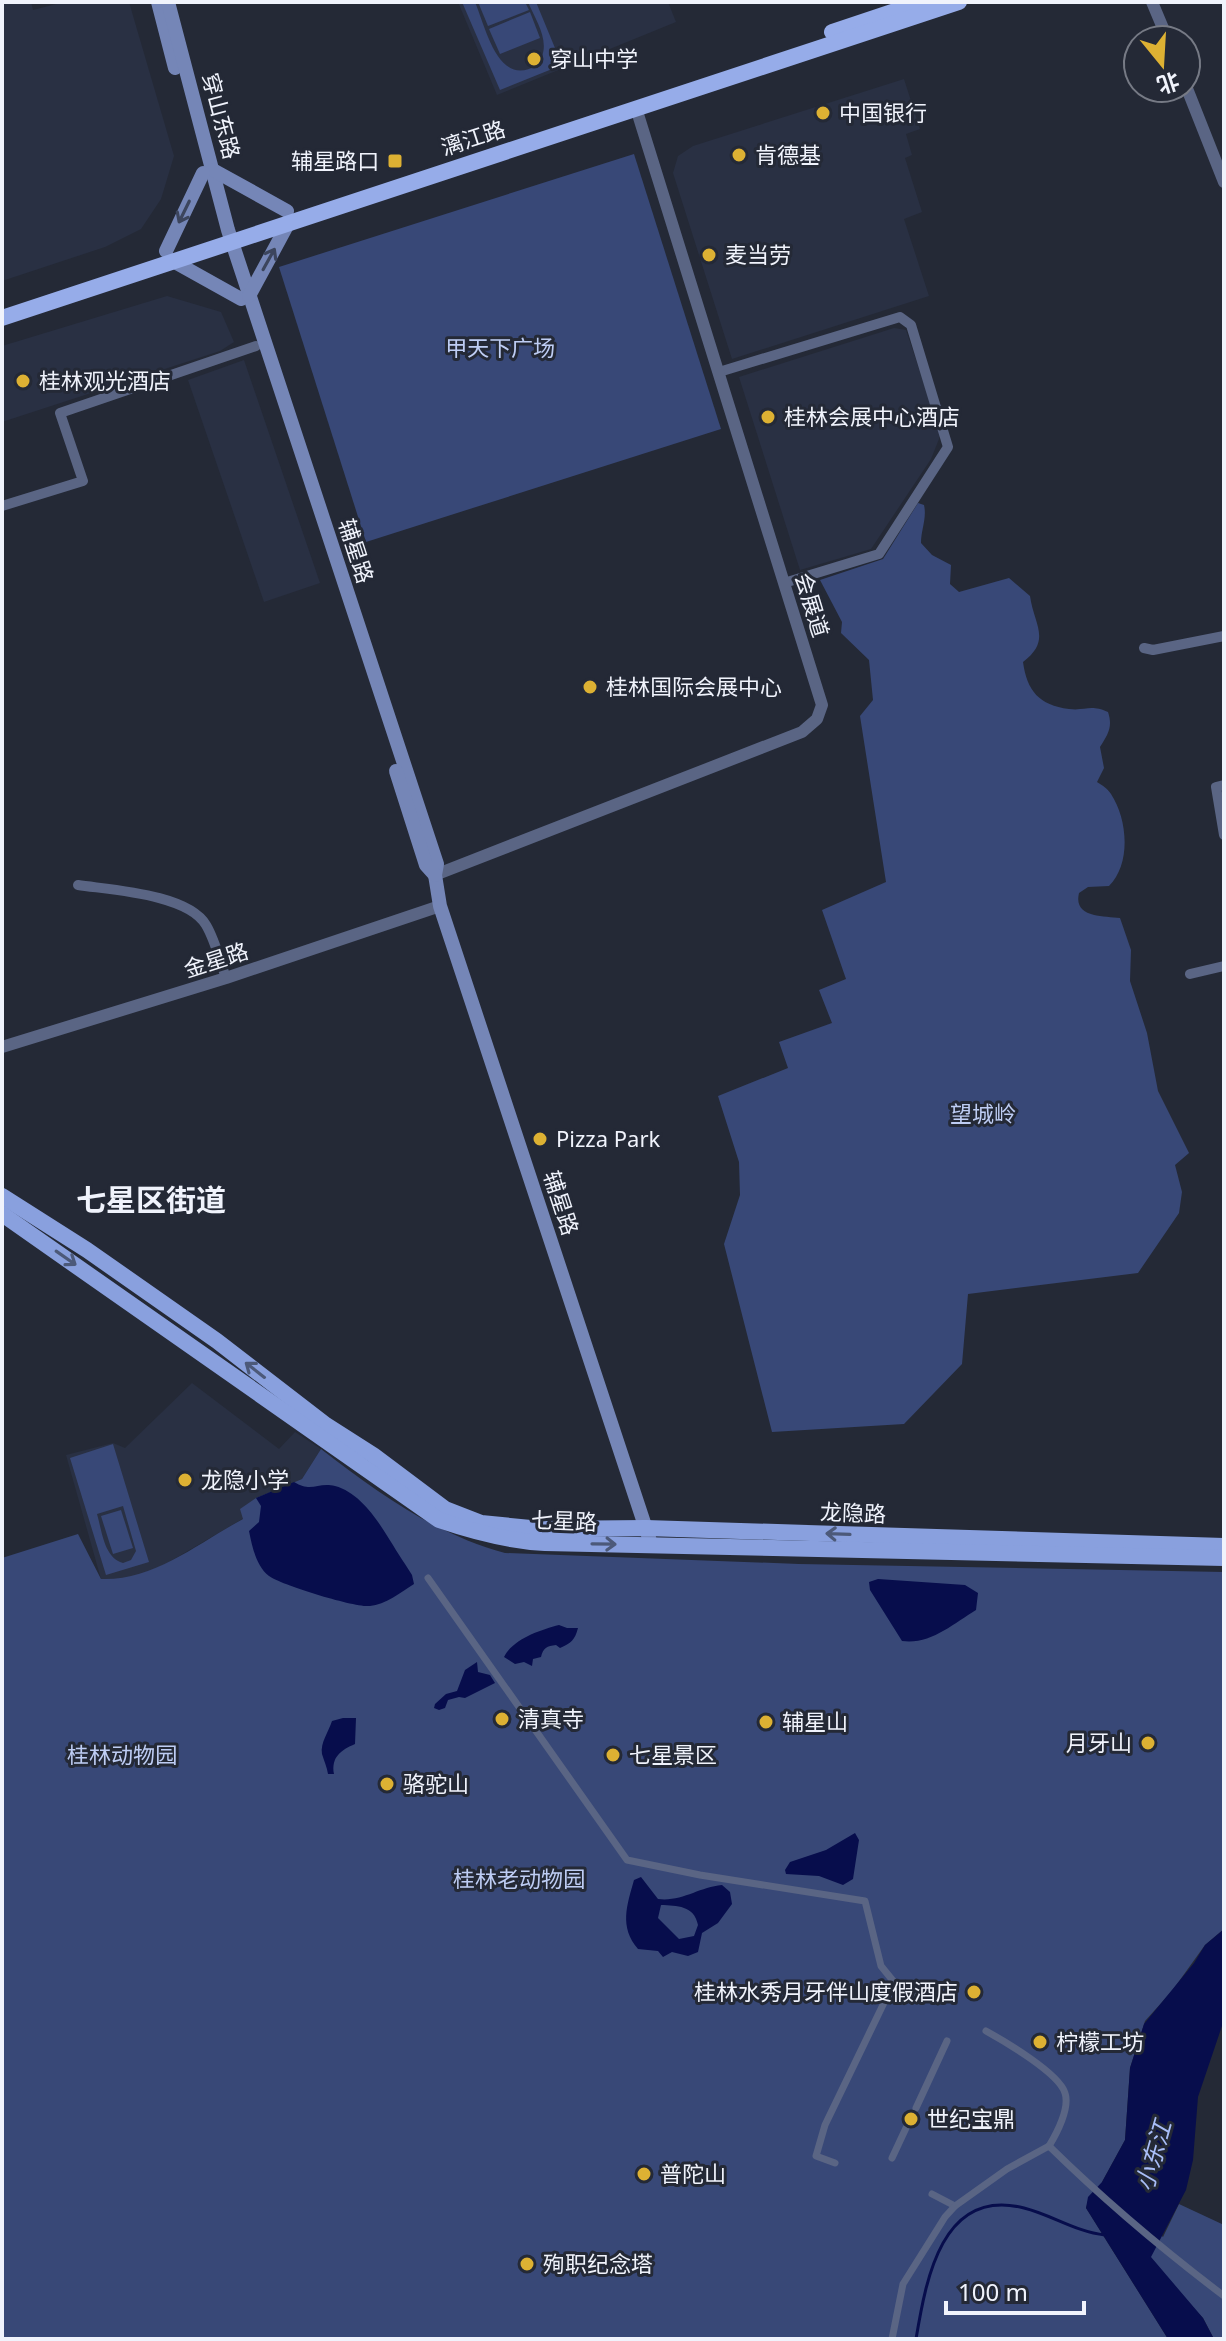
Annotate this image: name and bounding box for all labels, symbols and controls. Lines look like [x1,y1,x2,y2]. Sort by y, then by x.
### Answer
north arrow [1122,24,1202,104]
place label: 穿山中学 [550,43,638,73]
marker: 穿山中学 [525,50,543,68]
text: 北 [1153,66,1184,102]
street label: 穿山东路 [196,69,248,162]
place label: 中国银行 [839,97,927,127]
marker: 中国银行 [814,104,832,122]
street label: 漓江路 [437,113,509,162]
place label: 肯德基 [755,139,821,169]
place label: 辅星路口 [291,145,379,175]
marker: 肯德基 [730,146,748,164]
marker: 辅星路口 [386,152,404,170]
one-way arrow [176,199,191,223]
place label: 麦当劳 [725,239,791,269]
marker: 麦当劳 [700,246,718,264]
one-way arrow [262,247,277,271]
park label: 甲天下广场 [445,332,555,362]
place label: 桂林观光酒店 [39,365,171,395]
marker: 桂林观光酒店 [14,372,32,390]
place label: 桂林会展中心酒店 [784,401,960,431]
marker: 桂林会展中心酒店 [759,408,777,426]
street label: 辅星路 [332,515,381,587]
street label: 会展道 [789,569,837,641]
place label: 桂林国际会展中心 [606,671,782,701]
marker: 桂林国际会展中心 [581,678,599,696]
street label: 金星路 [180,935,252,984]
park label: 望城岭 [950,1098,1016,1128]
place label: Pizza Park [556,1123,660,1153]
marker: Pizza Park [531,1130,549,1148]
street label: 辅星路 [537,1167,586,1239]
district label: 七星区街道 [76,1179,226,1220]
one-way arrow [55,1250,77,1266]
one-way arrow [245,1361,266,1378]
place label: 龙隐小学 [201,1464,289,1494]
marker: 龙隐小学 [176,1471,194,1489]
street label: 龙隐路 [820,1496,887,1528]
street label: 七星路 [531,1504,598,1536]
one-way arrow [825,1527,852,1542]
one-way arrow [590,1536,617,1551]
place label: 清真寺 [518,1703,584,1733]
place label: 辅星山 [782,1706,848,1736]
marker: 清真寺 [493,1710,511,1728]
marker: 辅星山 [757,1713,775,1731]
place label: 月牙山 [1066,1727,1132,1757]
marker: 月牙山 [1139,1734,1157,1752]
park label: 桂林动物园 [67,1739,177,1769]
place label: 七星景区 [629,1739,717,1769]
marker: 七星景区 [604,1746,622,1764]
place label: 骆驼山 [403,1768,469,1798]
marker: 骆驼山 [378,1775,396,1793]
park label: 桂林老动物园 [453,1863,585,1893]
place label: 桂林水秀月牙伴山度假酒店 [694,1976,958,2006]
marker: 桂林水秀月牙伴山度假酒店 [965,1983,983,2001]
place label: 柠檬工坊 [1056,2026,1144,2056]
marker: 柠檬工坊 [1031,2033,1049,2051]
place label: 世纪宝鼎 [927,2103,1015,2133]
marker: 世纪宝鼎 [902,2110,920,2128]
water label: 小东江 [1127,2114,1179,2195]
place label: 普陀山 [660,2158,726,2188]
marker: 普陀山 [635,2165,653,2183]
place label: 殉职纪念塔 [543,2248,653,2278]
marker: 殉职纪念塔 [518,2255,536,2273]
scale bar [946,2265,1084,2315]
text: 100 m [958,2275,1028,2308]

